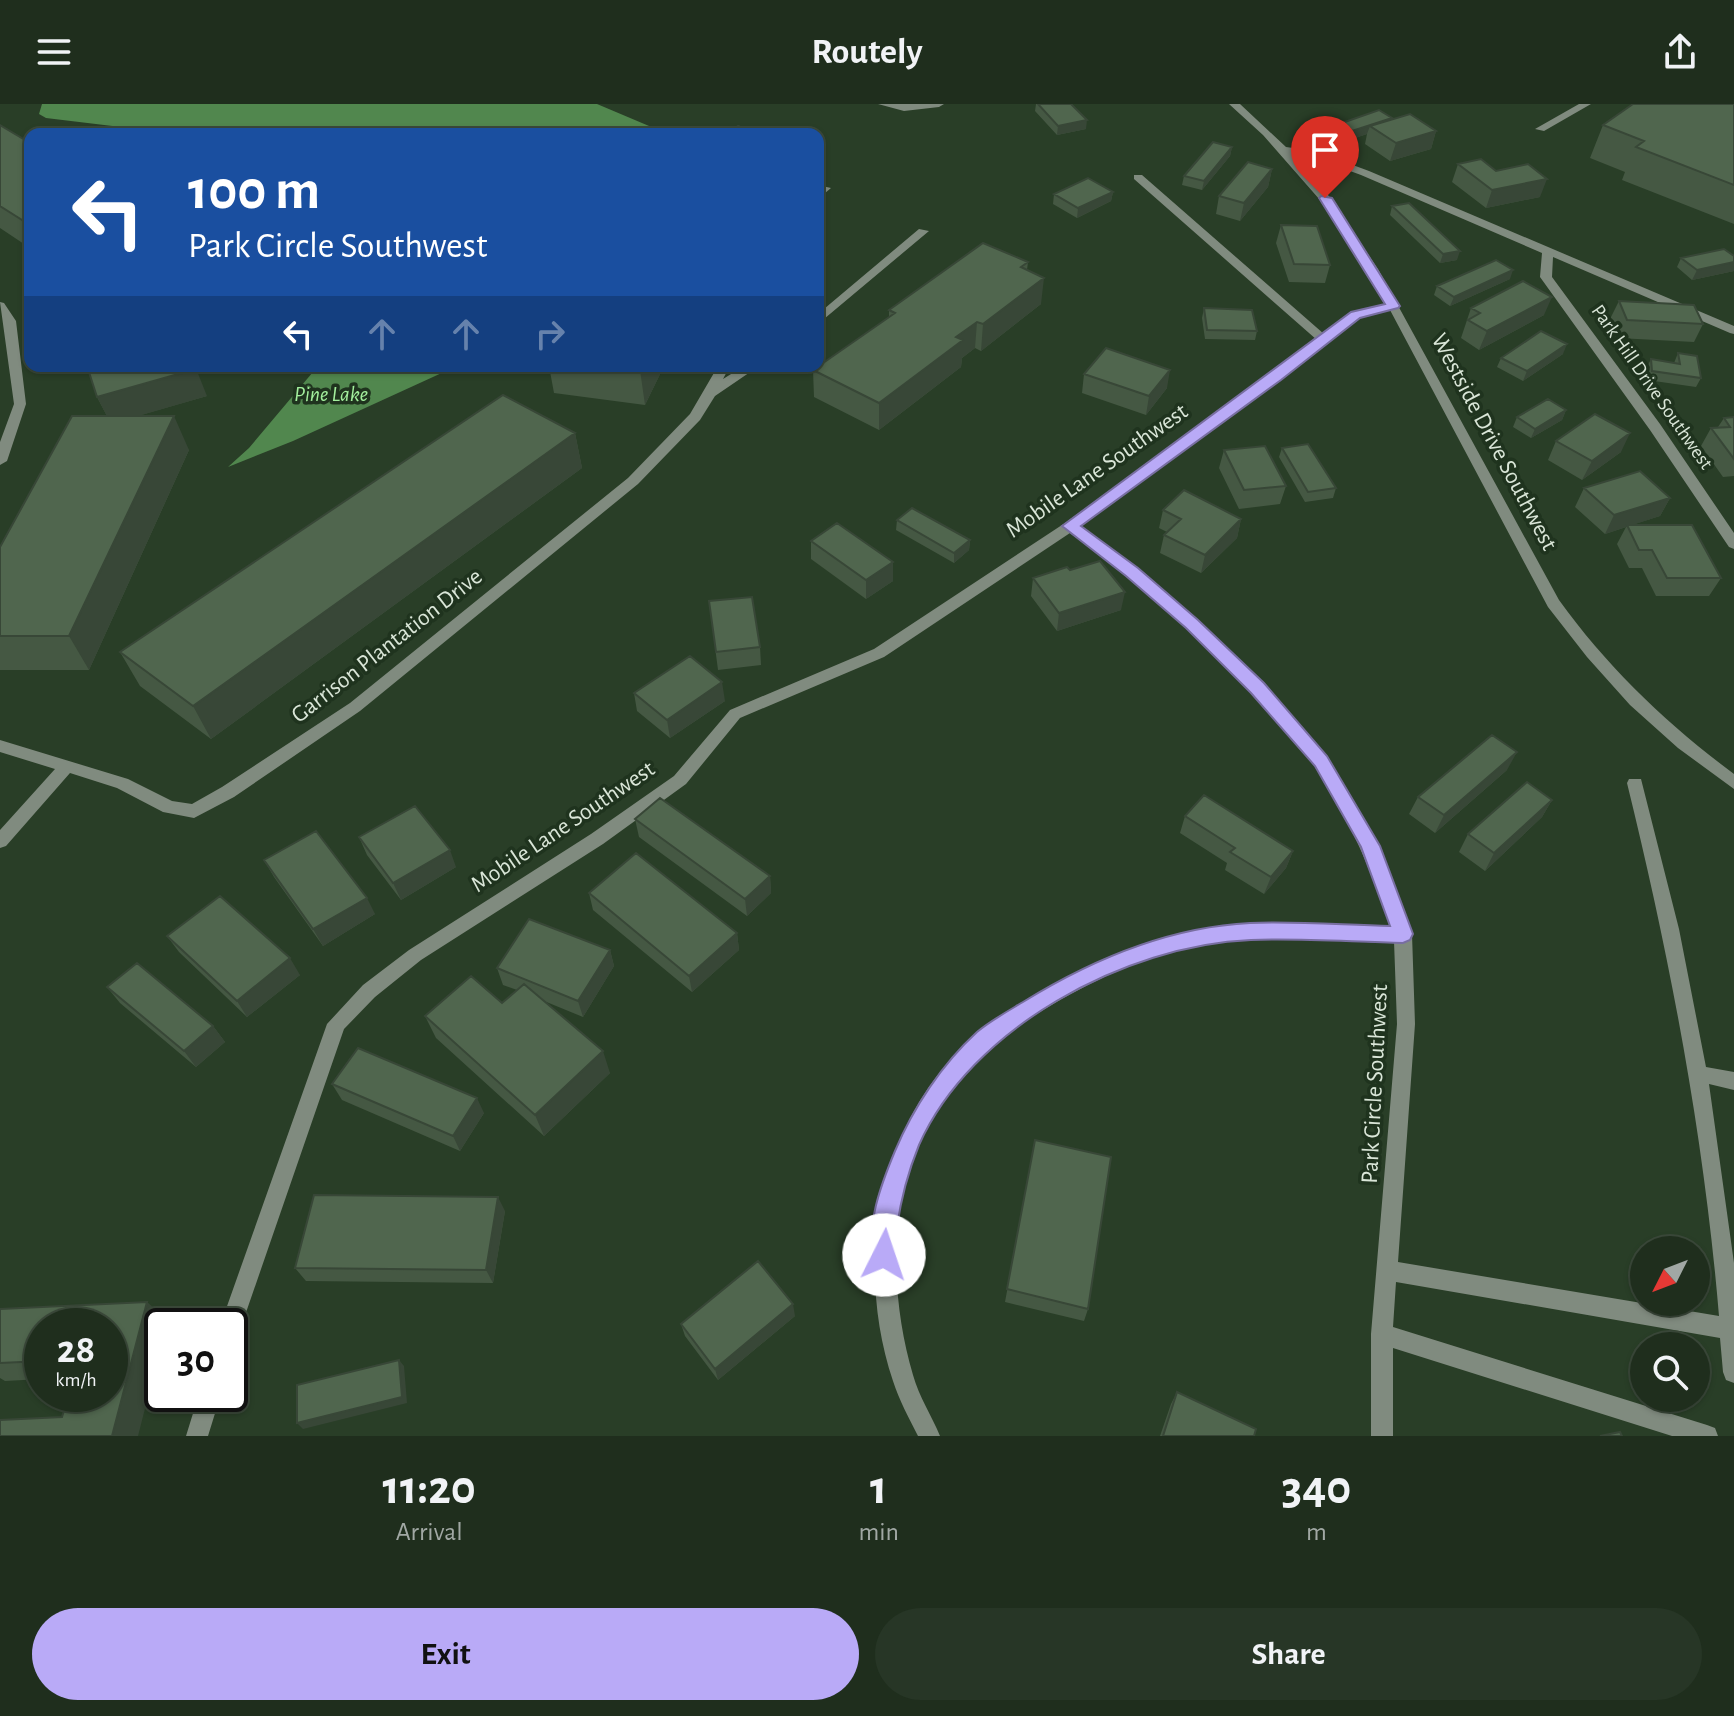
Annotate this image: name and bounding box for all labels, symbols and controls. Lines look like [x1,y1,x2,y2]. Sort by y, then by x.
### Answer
icon: menu [32,30,76,74]
icon: share [1658,30,1702,74]
text: Routely [812,34,922,70]
pin [1291,116,1359,198]
icon: arrive [1303,128,1347,172]
icon: left [56,160,160,264]
text: 100 m [188,163,320,219]
text: Park Circle Southwest [188,228,487,264]
street label: Park Hill Drive Southwest [1588,301,1717,474]
icon: left [276,312,320,356]
icon: ahead [360,312,404,356]
icon: ahead [444,312,488,356]
icon: right [528,312,572,356]
street label: Westside Drive Southwest [1427,330,1562,555]
water label: Pine Lake [294,383,368,405]
street label: Mobile Lane Southwest [1002,399,1192,543]
street label: Garrison Plantation Drive [287,564,487,728]
street label: Mobile Lane Southwest [467,757,659,897]
street label: Park Circle Southwest [1358,983,1392,1184]
position arrow [842,1213,926,1297]
north arrow [1630,1236,1710,1316]
map controls [1630,1236,1710,1412]
speed limit sign: 30 [144,1308,248,1412]
text: 28 [57,1330,95,1370]
button: search [1630,1332,1710,1412]
text: km/h [55,1370,97,1390]
text: 11:20 [383,1465,476,1513]
text: 1 [870,1465,887,1513]
text: 340 [1282,1465,1351,1513]
text: Arrival [396,1519,463,1545]
text: min [858,1519,899,1545]
text: m [1306,1519,1327,1545]
button: Exit [32,1608,859,1700]
button: Share [875,1608,1702,1700]

